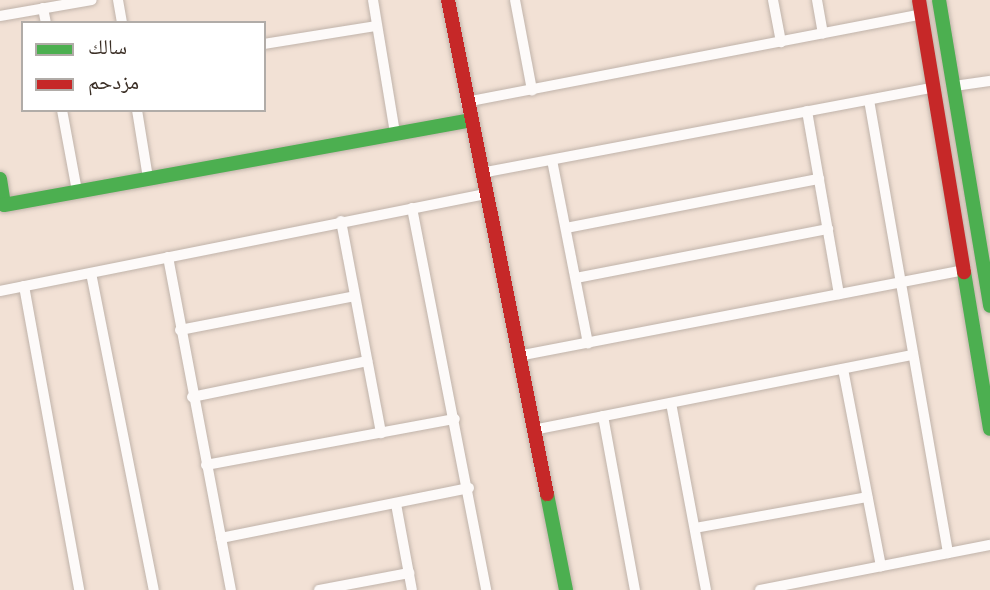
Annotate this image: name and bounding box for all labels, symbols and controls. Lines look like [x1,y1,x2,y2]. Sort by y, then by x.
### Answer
legend [21,21,266,112]
text: سالك [88,32,127,62]
text: مزدحم [88,67,139,97]

